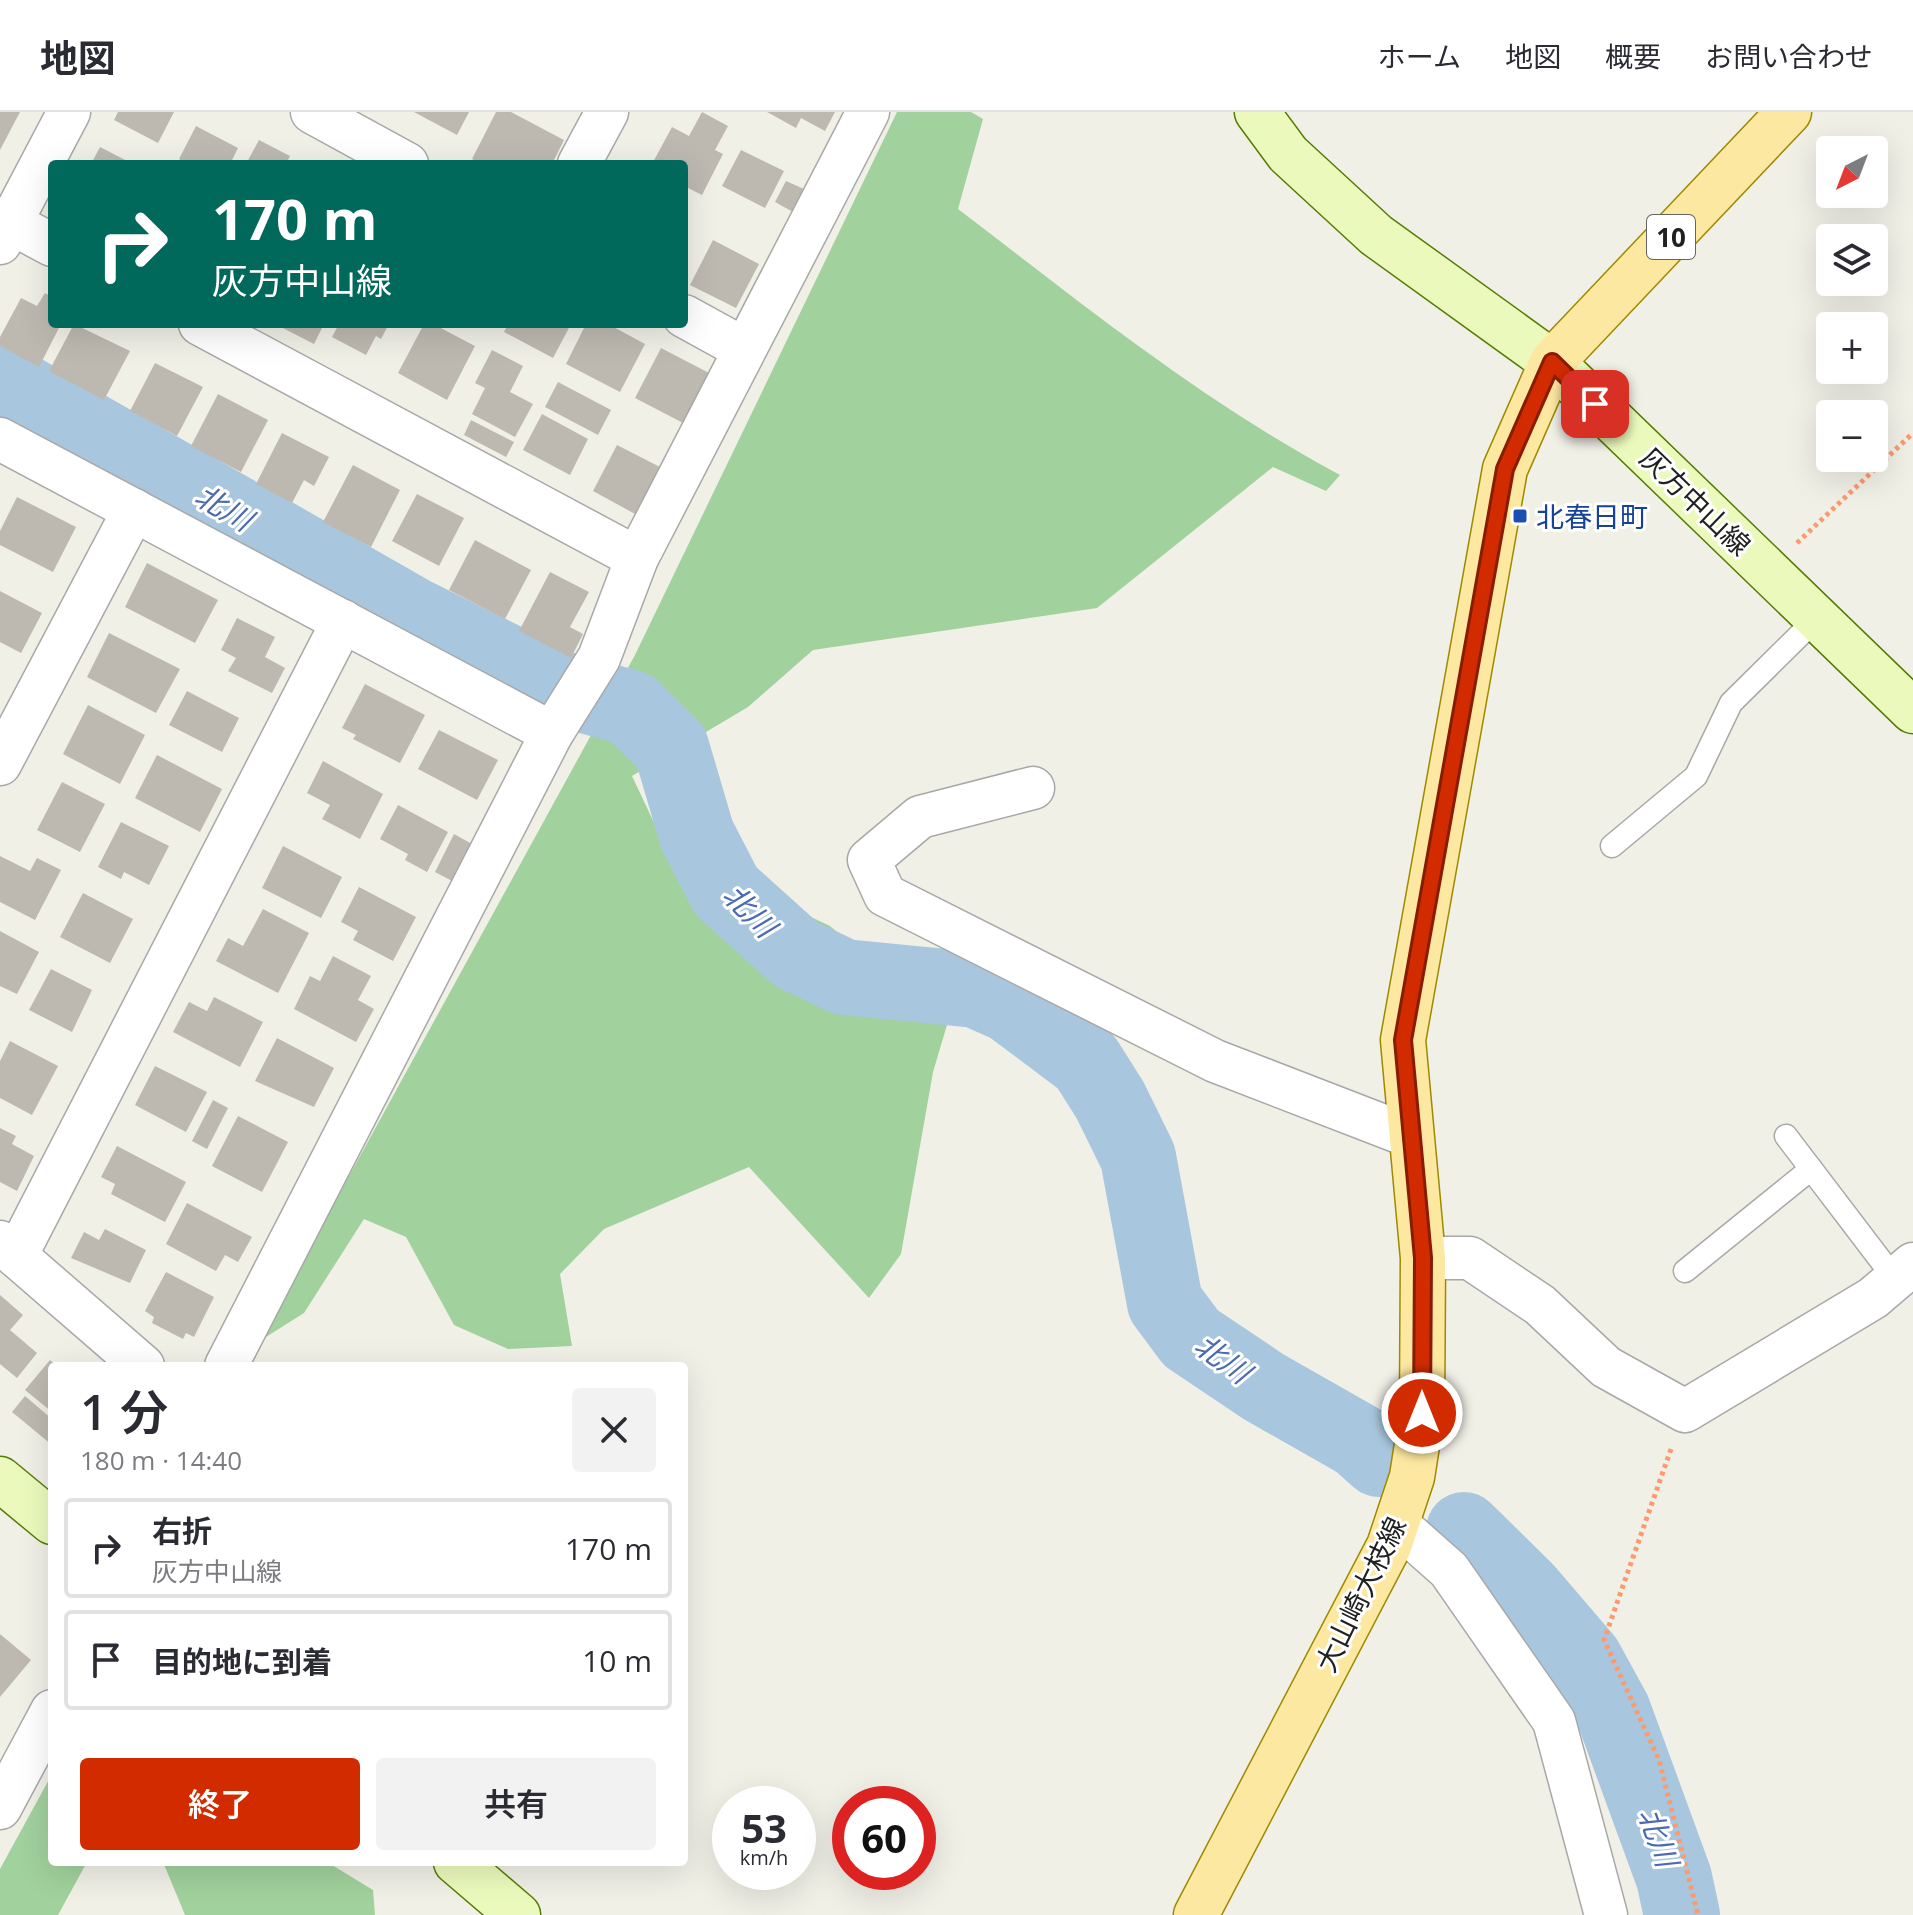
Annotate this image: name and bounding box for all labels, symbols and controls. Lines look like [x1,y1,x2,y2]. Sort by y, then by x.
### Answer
text: 地図 [40,31,116,83]
text: ホーム [1378,37,1461,75]
text: 地図 [1505,37,1561,75]
text: 概要 [1605,37,1661,75]
text: お問い合わせ [1705,37,1873,75]
north arrow [1816,136,1888,208]
map controls [1816,136,1888,472]
text: 170 m [212,180,378,256]
icon: right [80,192,184,296]
road number: 10 [1647,215,1695,259]
button: layers [1816,224,1888,296]
text: 灰方中山線 [212,256,392,305]
button: + [1816,312,1888,384]
pin [1561,370,1629,438]
icon: arrive [1573,382,1617,426]
button: − [1816,400,1888,472]
street label: 灰方中山線 [1632,439,1760,563]
water label: 北川 [188,474,263,541]
place label: 北春日町 [1536,497,1648,535]
marker: 北春日町 [1511,507,1529,525]
water label: 北川 [714,874,788,948]
water label: 北川 [1187,1324,1262,1394]
position arrow [1380,1371,1464,1455]
text: 1 分 [80,1379,168,1444]
button: close [572,1388,656,1472]
text: 180 m · 14:40 [80,1442,242,1478]
text: 右折 [152,1510,212,1551]
street label: 大山崎大枝線 [1306,1510,1414,1678]
icon: right [84,1526,128,1570]
text: 170 m [565,1528,652,1569]
text: 灰方中山線 [152,1553,282,1589]
icon: arrive [84,1638,128,1682]
text: 10 m [582,1640,652,1681]
text: 目的地に到着 [152,1641,332,1682]
button: 終了 [80,1758,360,1850]
button: 共有 [376,1758,656,1850]
speed limit sign: 60 [832,1786,936,1890]
text: 53 [741,1800,787,1855]
water label: 北川 [1629,1802,1690,1875]
text: km/h [740,1844,788,1871]

